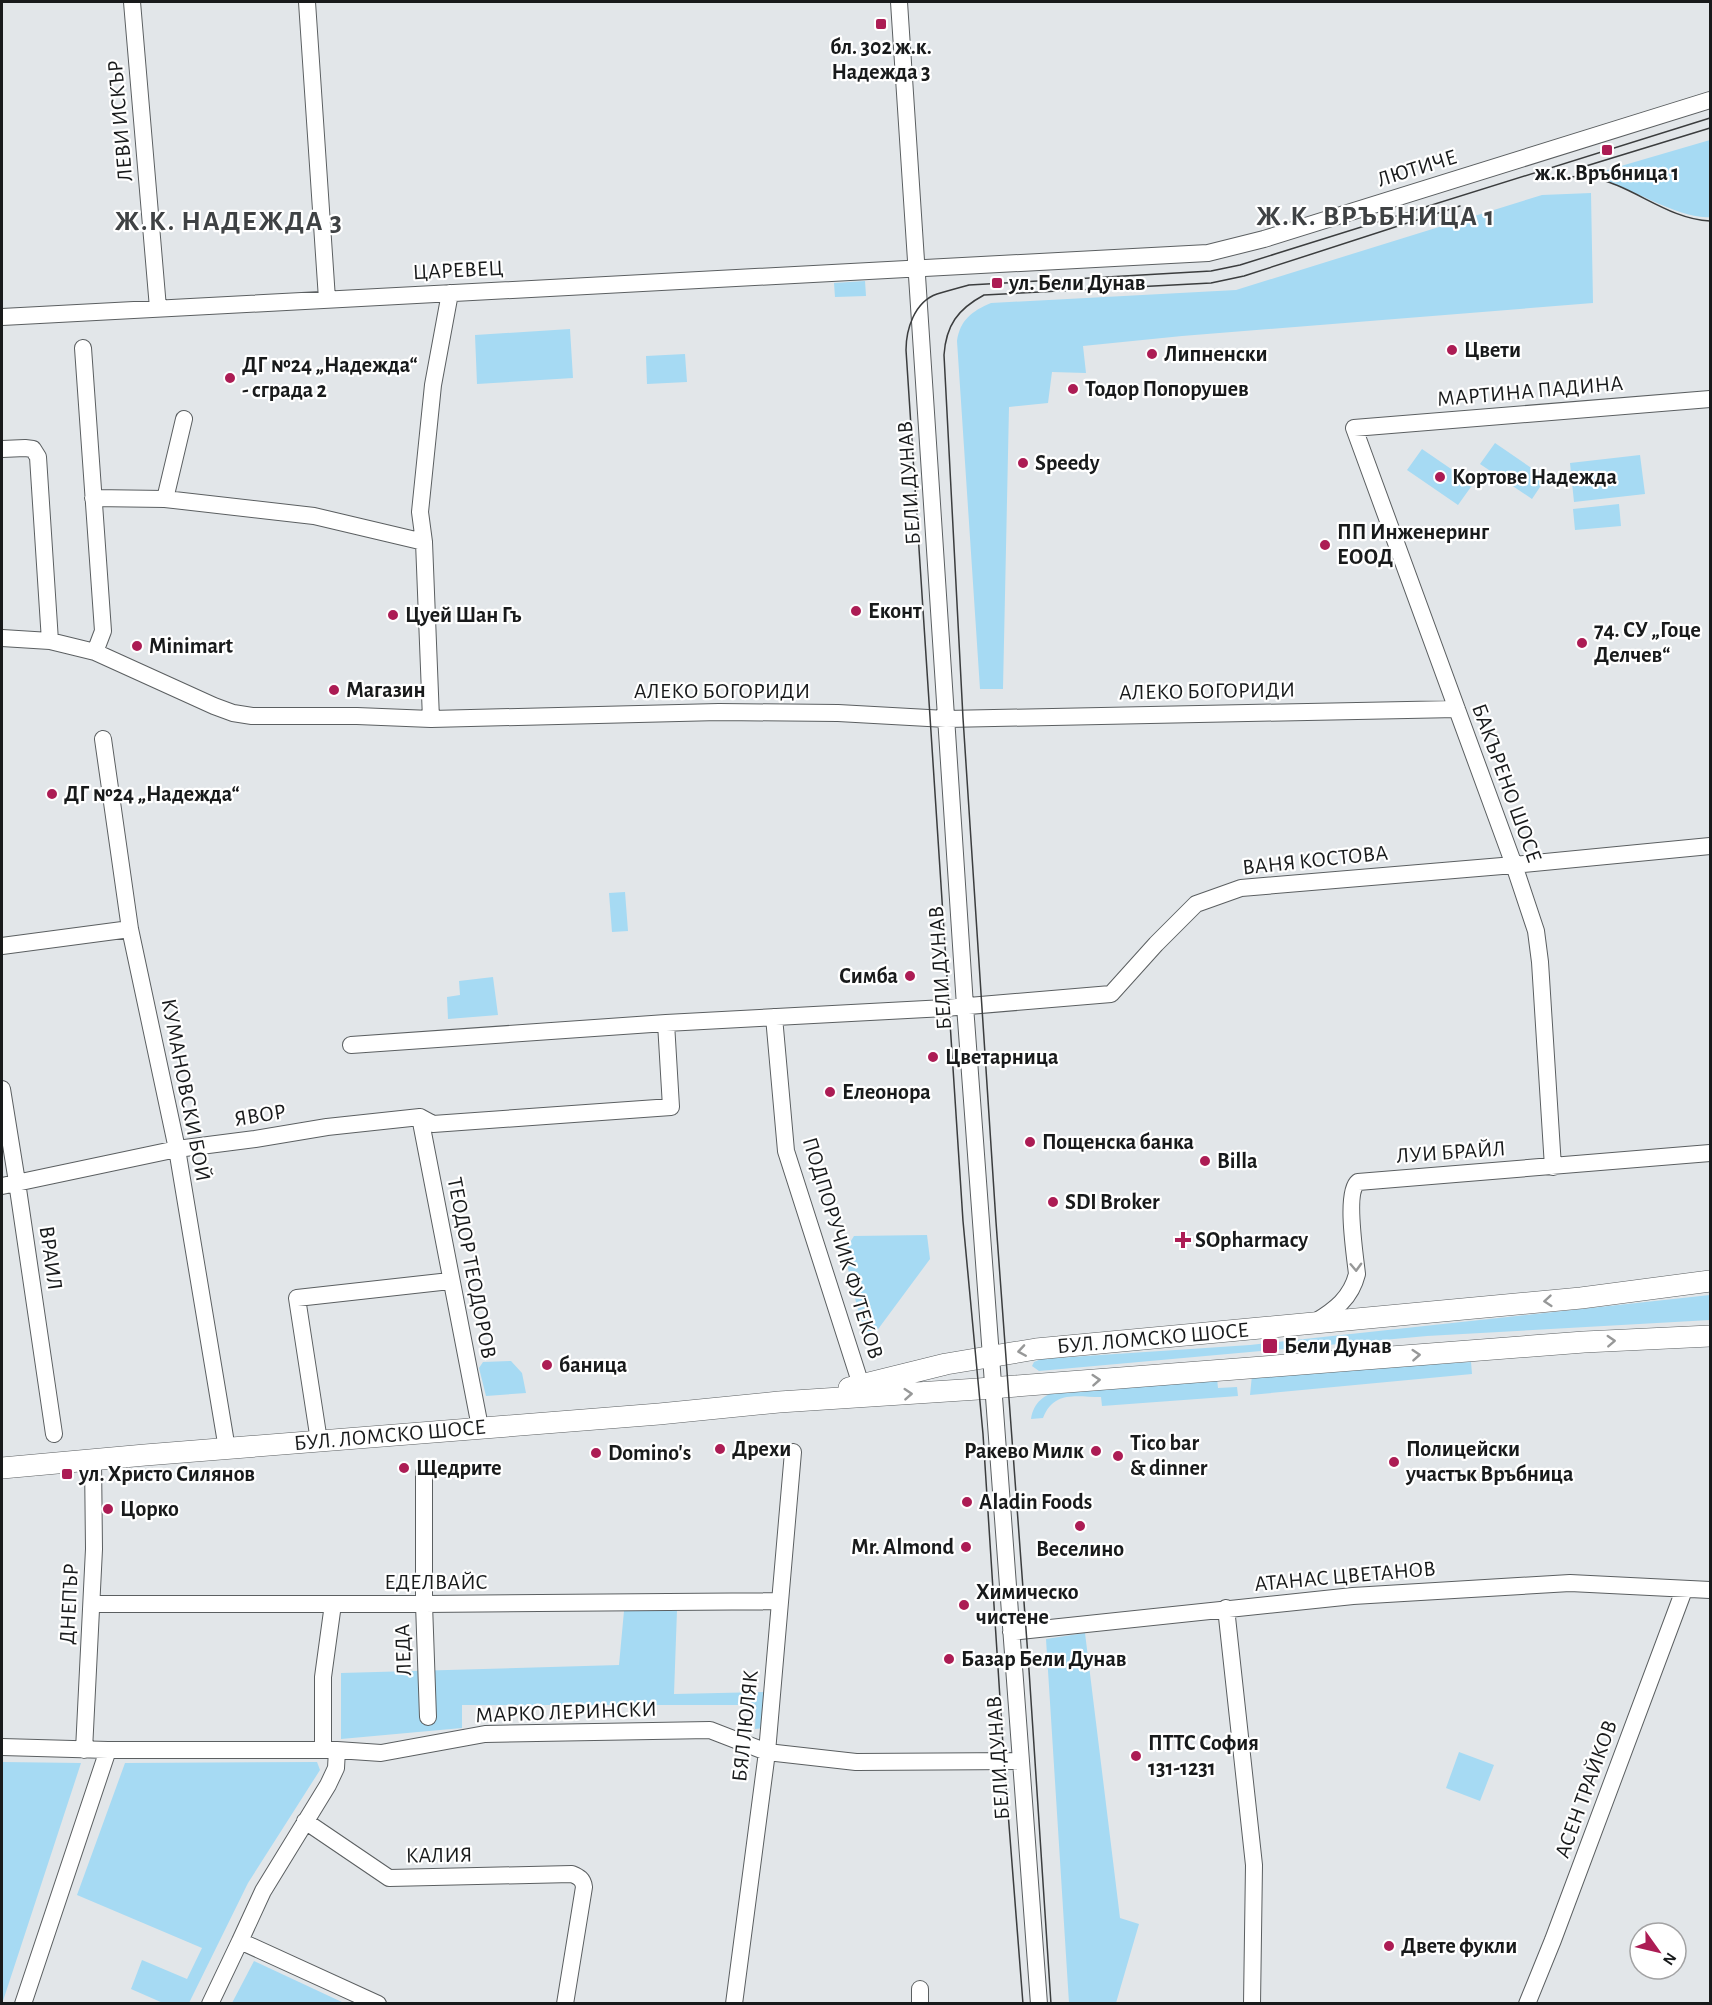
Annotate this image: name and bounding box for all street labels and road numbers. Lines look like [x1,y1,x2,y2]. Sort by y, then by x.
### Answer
street label: ЛЕВИ ИСКЪР [104,59,136,183]
street label: ЛЮТИЧЕ [1375,145,1459,191]
street label: ЦАРЕВЕЦ [412,257,504,283]
street label: МАРТИНА ПАДИНА [1436,372,1624,410]
street label: БЕЛИ ДУНАВ [894,420,924,546]
street label: АЛЕКО БОГОРИДИ [1119,678,1295,704]
street label: АЛЕКО БОГОРИДИ [634,680,810,702]
street label: БАКЪРЕНО ШОСЕ [1468,701,1546,865]
street label: ВАНЯ КОСТОВА [1241,841,1389,879]
street label: БЕЛИ ДУНАВ [925,905,955,1031]
street label: КУМАНОВСКИ БОЙ [157,997,215,1183]
street label: ЯВОР [233,1100,287,1130]
street label: ПОДПОРУЧИК ФУТЕКОВ [799,1134,887,1362]
street label: ЛУИ БРАЙЛ [1396,1137,1506,1167]
street label: ТЕОДОР ТЕОДОРОВ [444,1176,500,1360]
street label: ВРАИЛ [36,1224,66,1292]
street label: БУЛ. ЛОМСКО ШОСЕ [1056,1319,1250,1357]
street label: БУЛ. ЛОМСКО ШОСЕ [293,1416,487,1454]
street label: АТАНАС ЦВЕТАНОВ [1253,1557,1437,1595]
street label: ДНЕПЪР [56,1563,82,1645]
street label: ЕДЕЛВАЙС [384,1571,488,1593]
street label: ЛЕДА [391,1624,415,1676]
street label: БЯЛ ЛЮЛЯК [728,1669,762,1783]
street label: БЕЛИ ДУНАВ [983,1695,1013,1821]
street label: МАРКО ЛЕРИНСКИ [475,1698,657,1726]
street label: АСЕН ТРАЙКОВ [1551,1717,1621,1861]
street label: КАЛИЯ [405,1843,473,1867]

